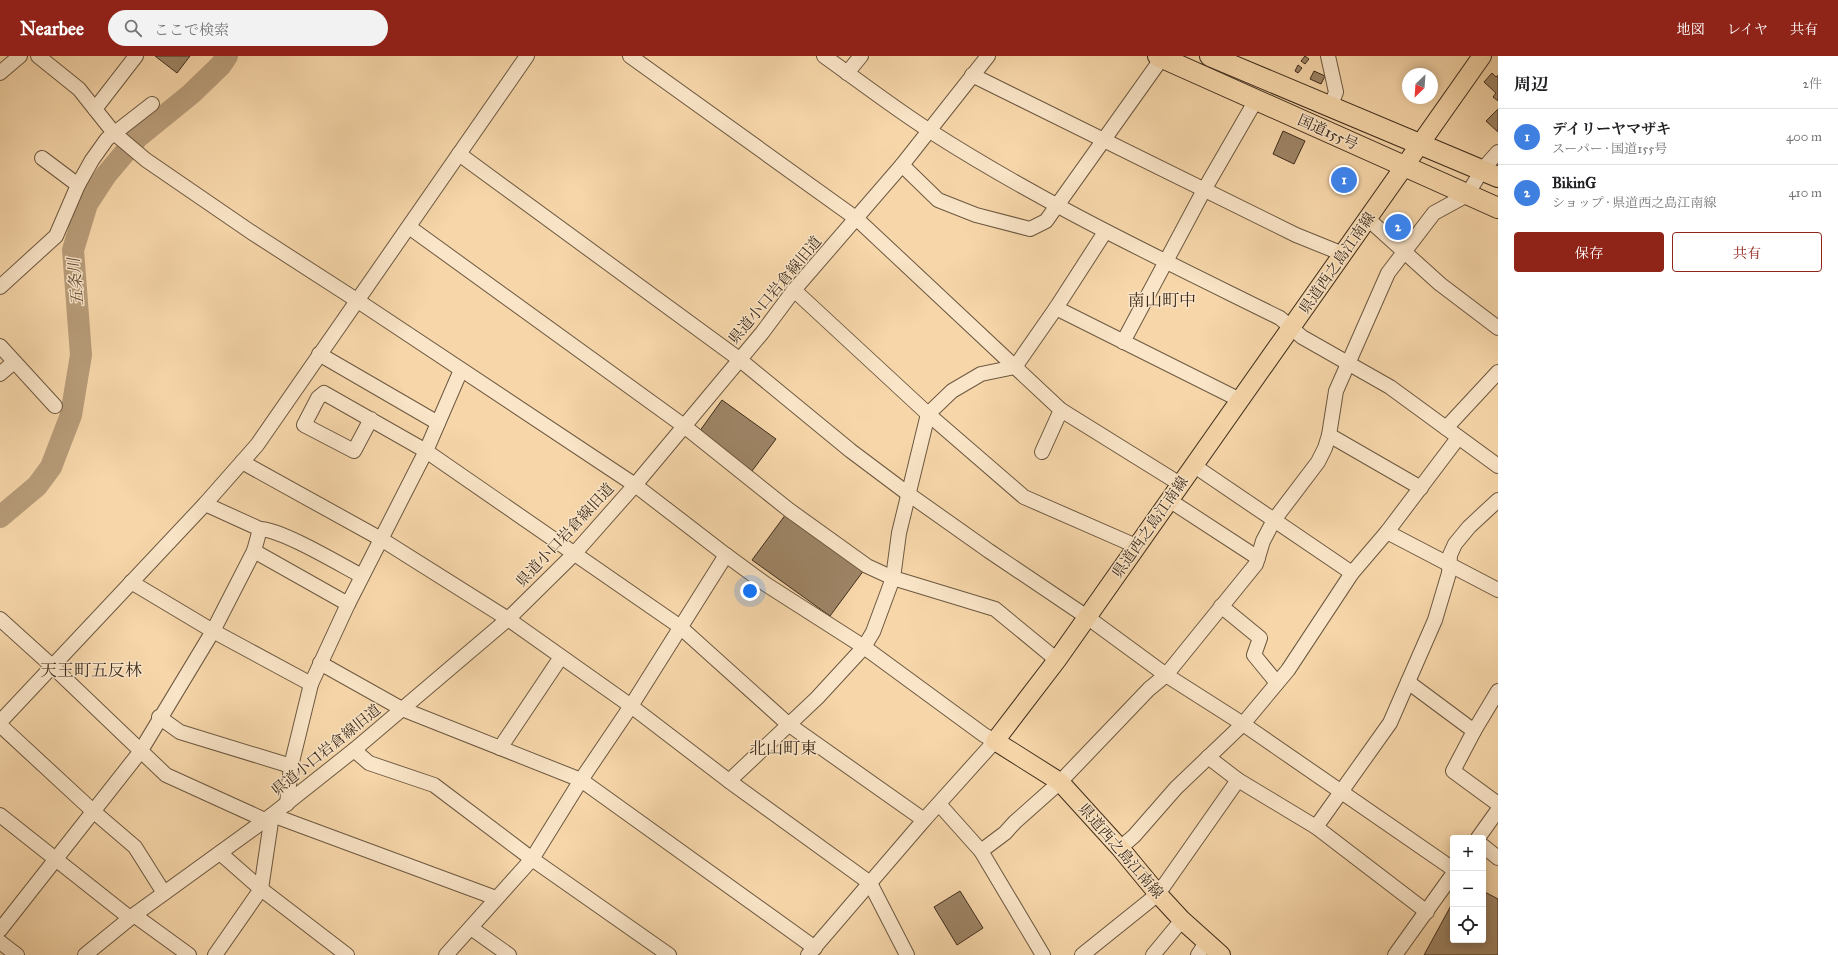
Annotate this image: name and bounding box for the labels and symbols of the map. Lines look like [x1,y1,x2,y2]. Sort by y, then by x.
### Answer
north arrow [1402,68,1438,104]
street label: 国道155号 [1295,111,1361,153]
pin: 1 [1331,165,1357,195]
street label: 県道西之島江南線 [1295,209,1379,317]
pin: 2 [1385,212,1411,242]
street label: 県道小口岩倉線旧道 [725,233,825,347]
water label: 五条川 [64,255,87,307]
district label: 南山町中 [1128,290,1196,311]
street label: 県道西之島江南線 [1108,473,1192,581]
street label: 県道小口岩倉線旧道 [512,479,618,591]
your location [740,581,760,601]
district label: 天王町五反林 [40,660,142,681]
street label: 県道小口岩倉線旧道 [268,701,384,799]
district label: 北山町東 [749,738,817,759]
street label: 県道西之島江南線 [1075,800,1167,902]

